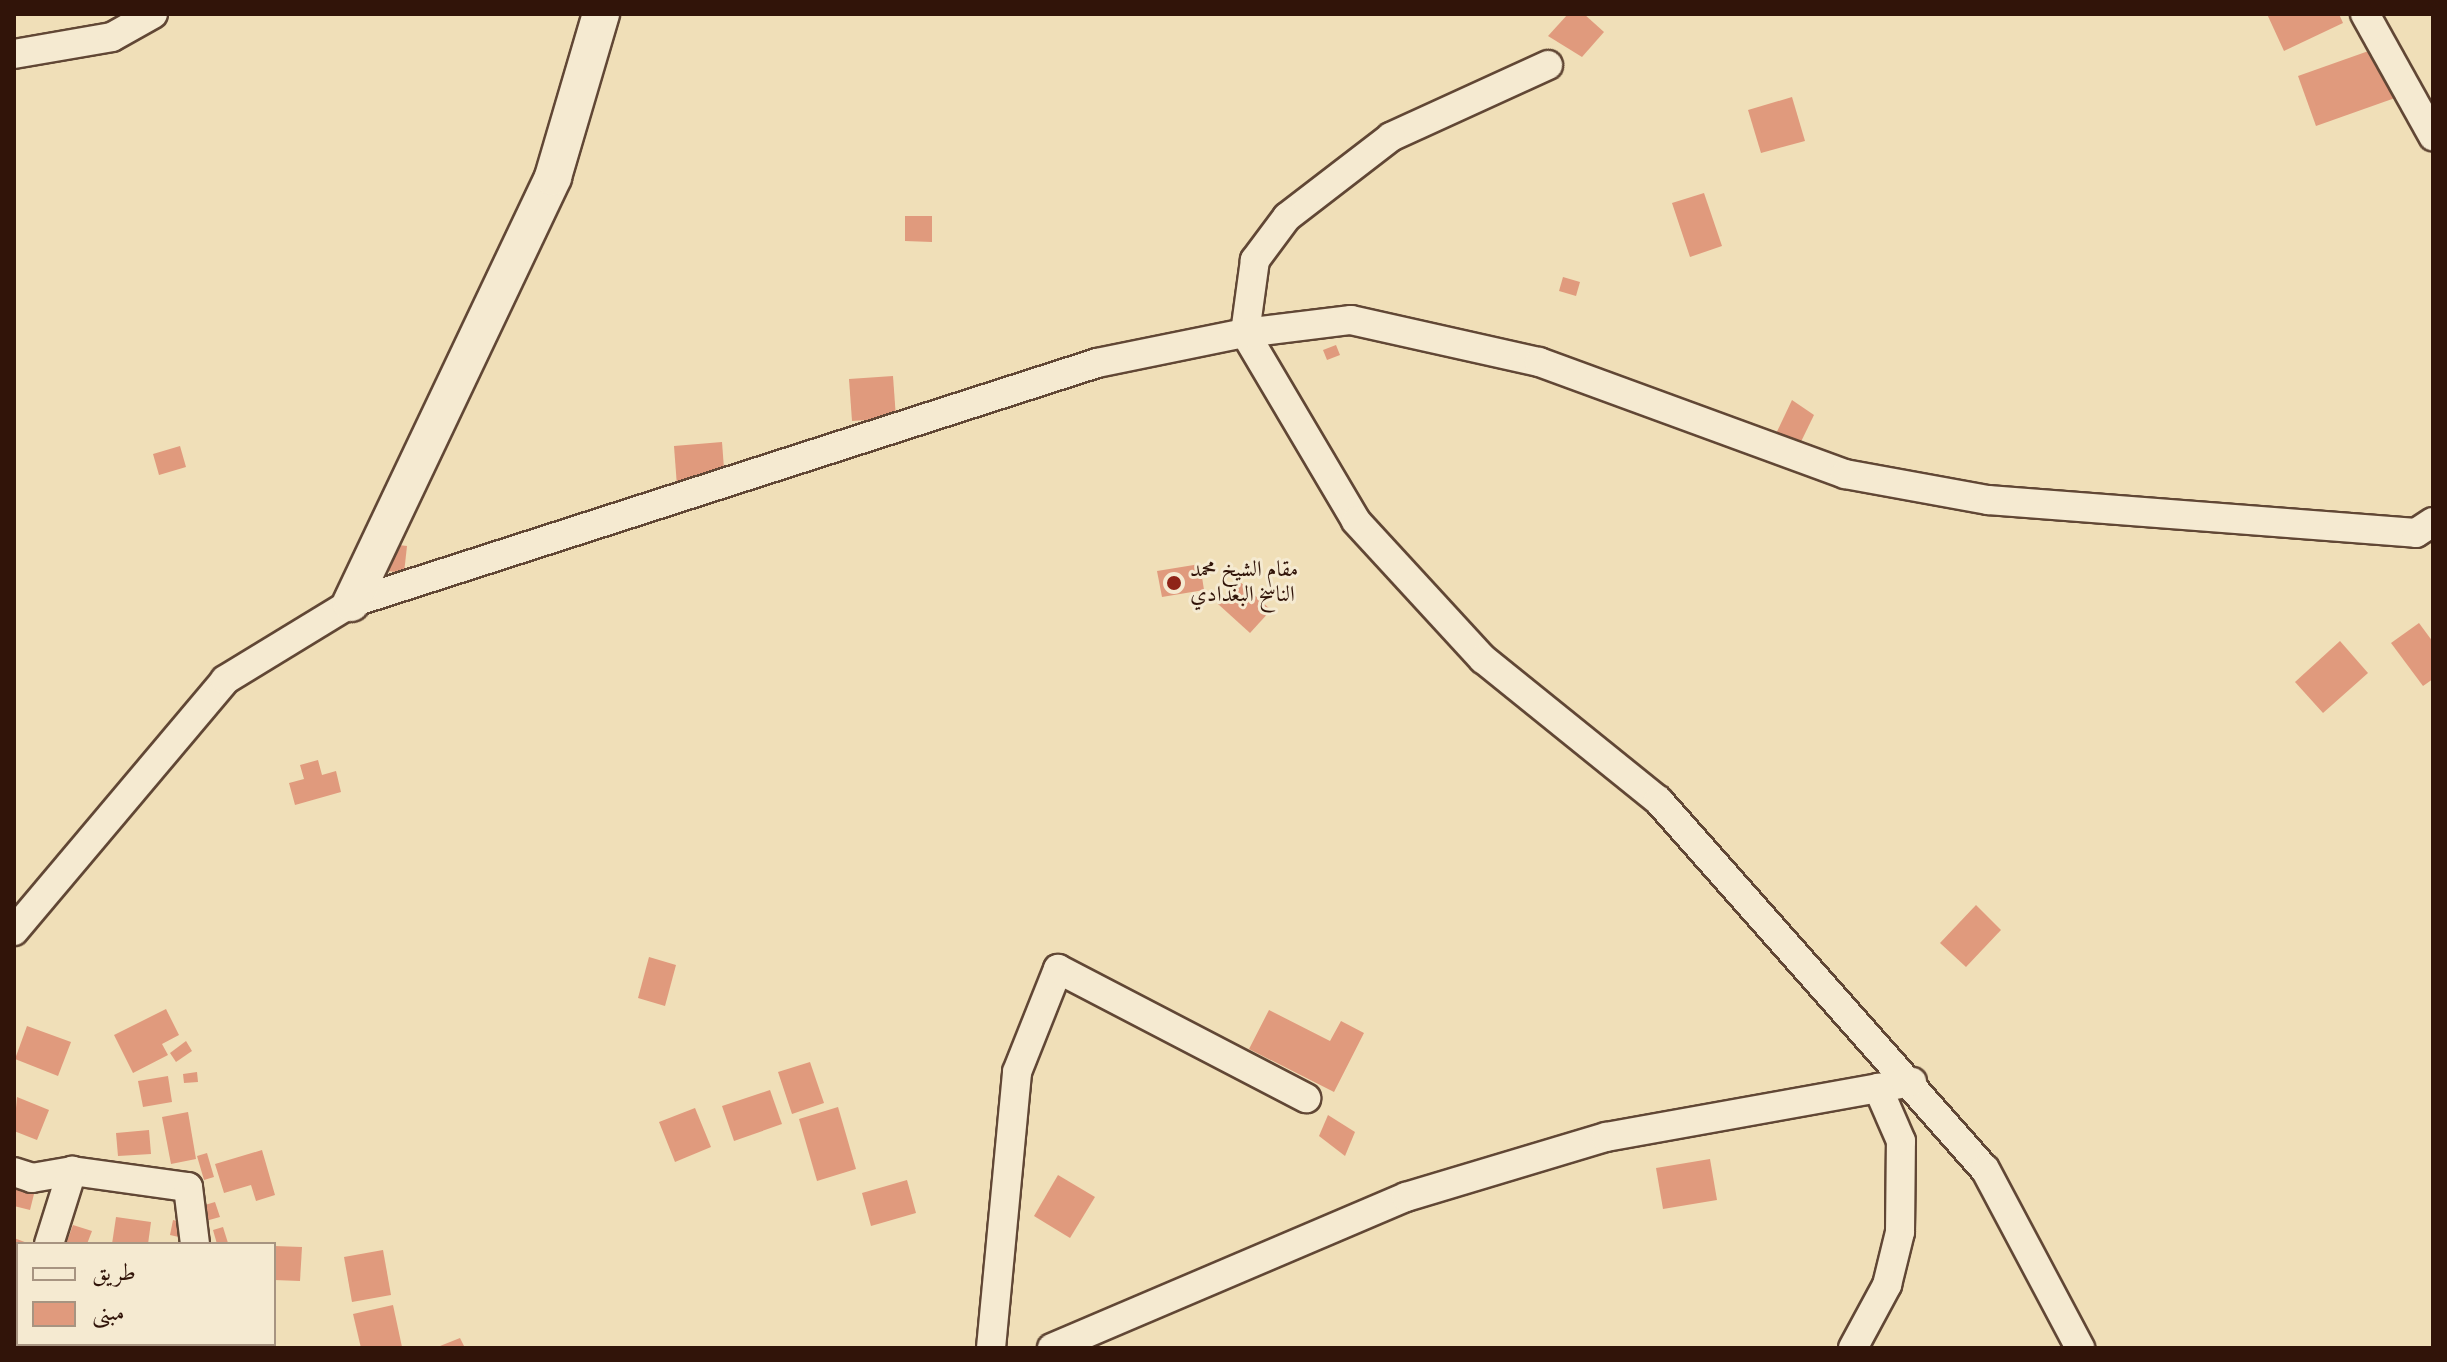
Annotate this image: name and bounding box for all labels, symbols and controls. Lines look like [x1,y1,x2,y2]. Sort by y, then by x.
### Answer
place label: مقام الشيخ محمد الناسخ البغدادي [1190,557,1298,608]
marker: مقام الشيخ محمد الناسخ البغدادي [1165,574,1183,592]
legend [16,1242,276,1346]
text: طريق [92,1258,136,1289]
text: مبنى [92,1298,125,1329]

